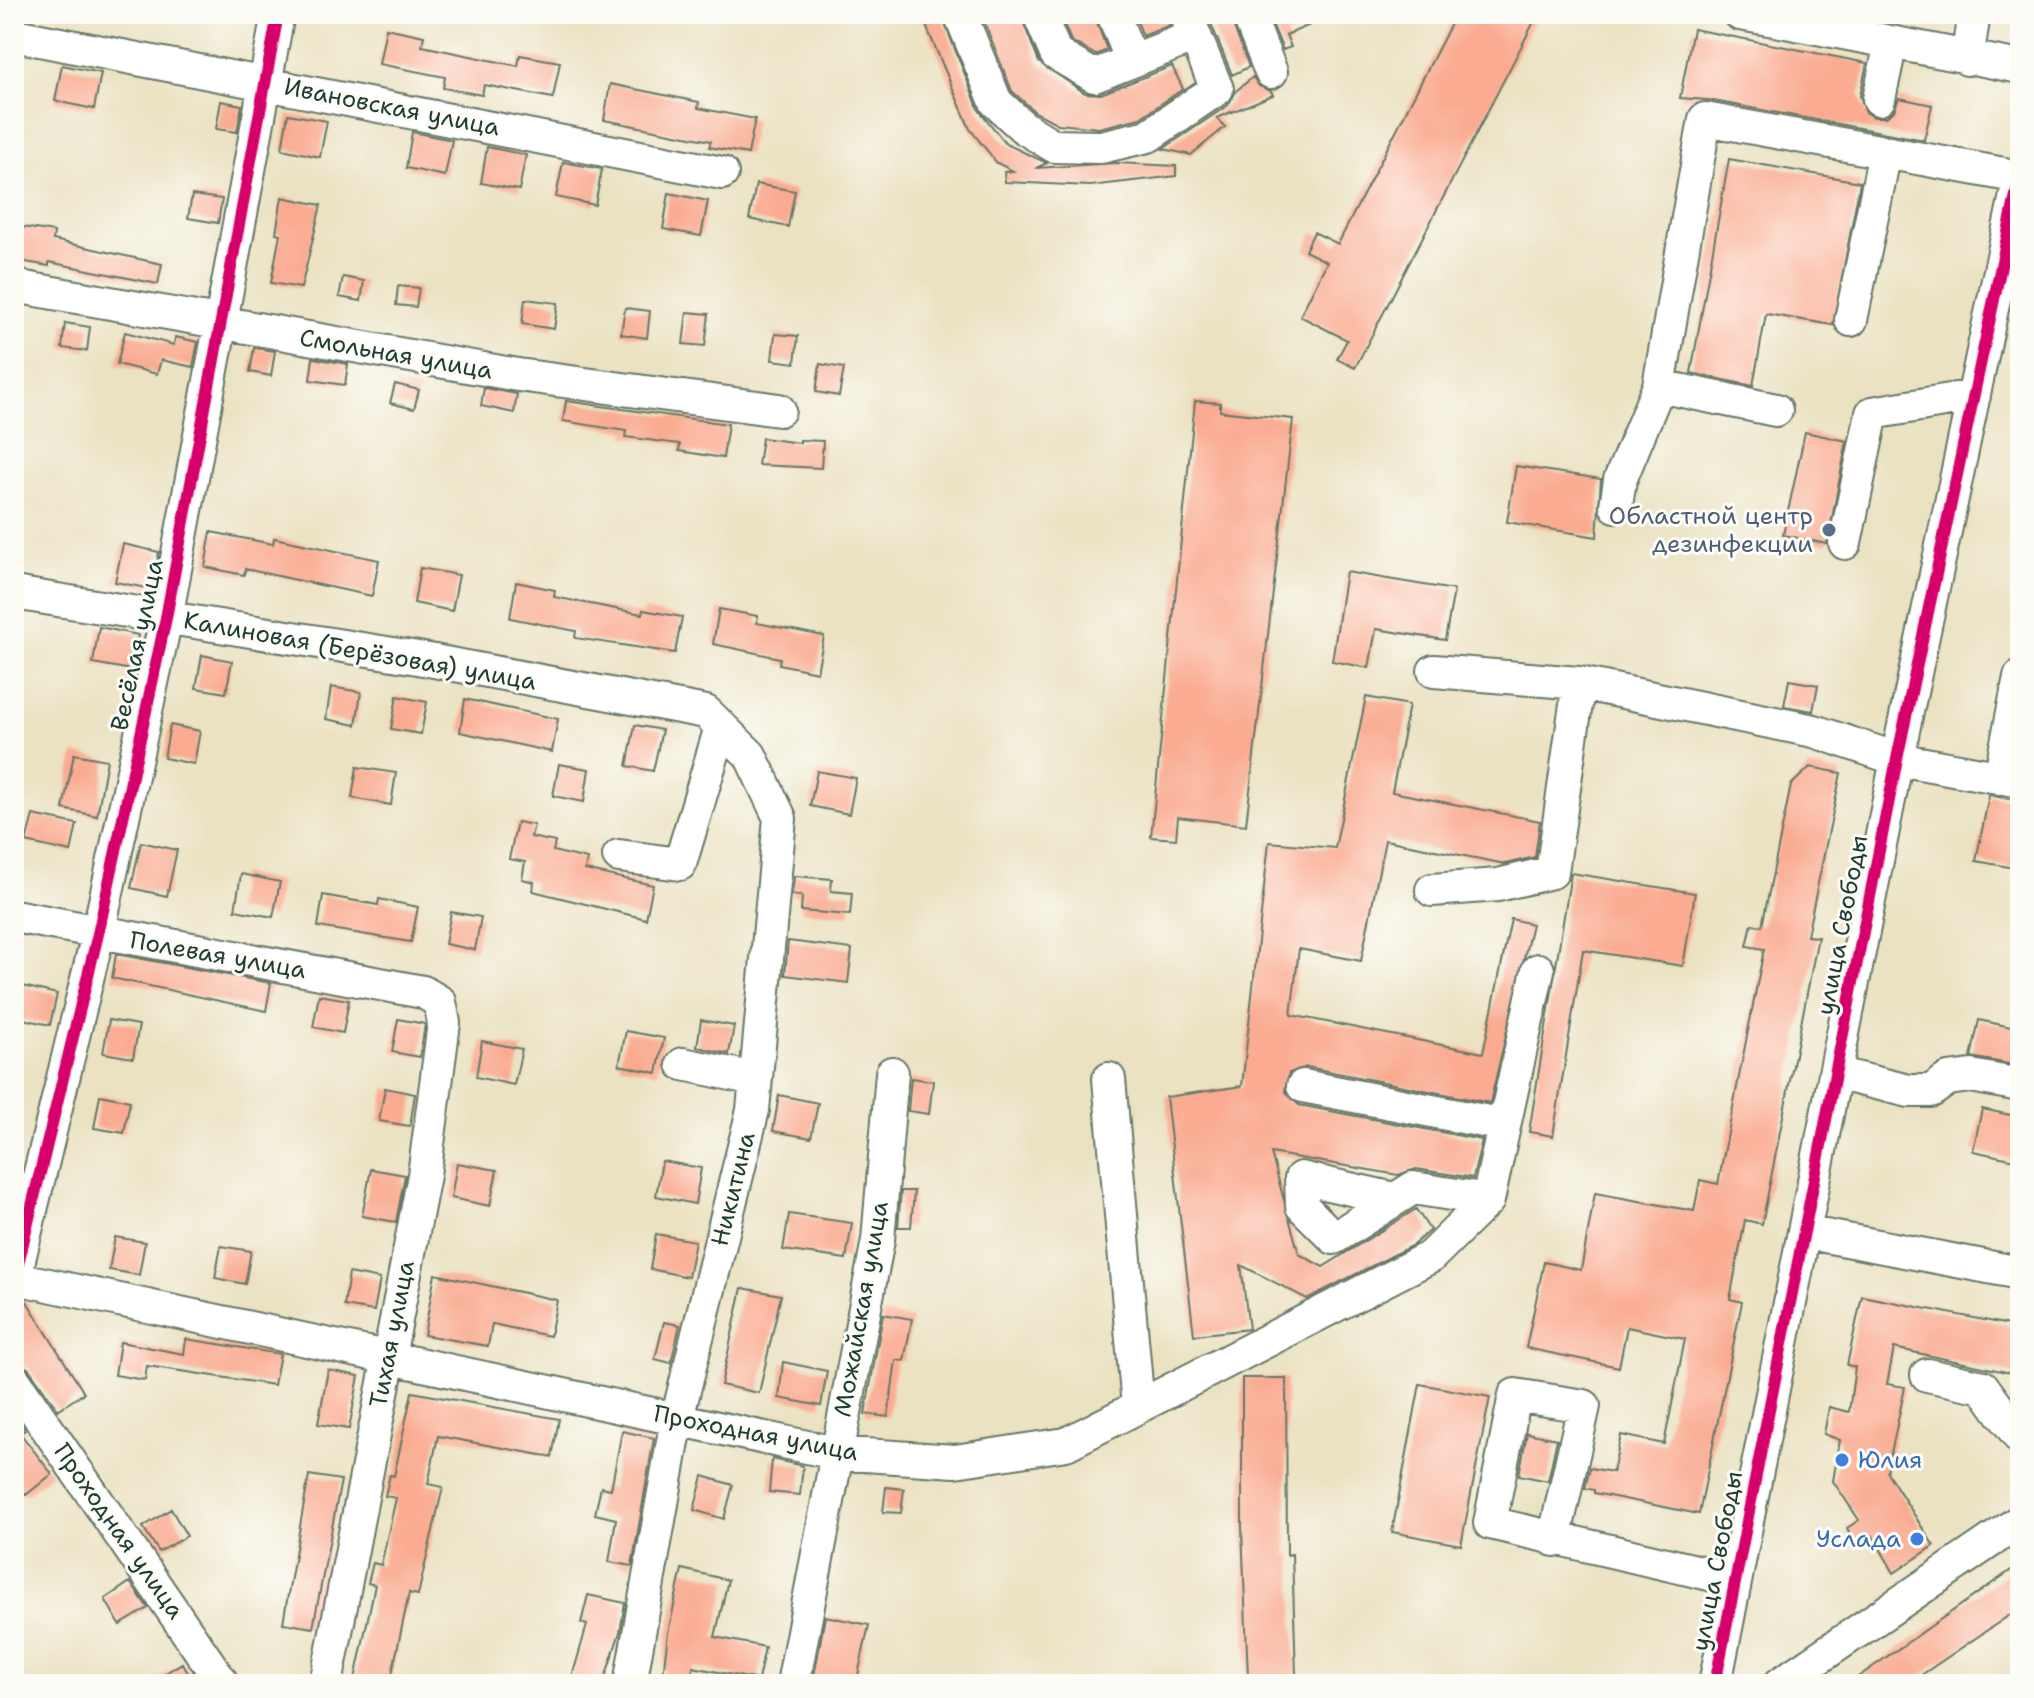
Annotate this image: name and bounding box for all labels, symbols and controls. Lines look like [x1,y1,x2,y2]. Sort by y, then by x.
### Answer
street label: Ивановская улица [282,70,502,144]
street label: Смольная улица [297,321,495,387]
place label: Областной центр дезинфекции [1609,500,1813,560]
marker: Областной центр дезинфекции [1820,521,1838,539]
street label: Весёлая улица [103,556,171,734]
street label: Калиновая (Берёзовая) улица [181,604,539,698]
street label: улица Свободы [1809,832,1875,1018]
street label: Полевая улица [127,924,309,986]
street label: Никитина [703,1129,763,1249]
street label: Можайская улица [826,1199,896,1419]
street label: Тихая улица [362,1258,422,1410]
street label: Проходная улица [651,1397,861,1469]
street label: Проходная улица [46,1437,192,1625]
place label: Юлия [1858,1444,1923,1476]
marker: Юлия [1833,1451,1851,1469]
street label: улица Свободы [1684,1468,1750,1654]
place label: Услада [1816,1523,1901,1555]
marker: Услада [1908,1530,1926,1548]

